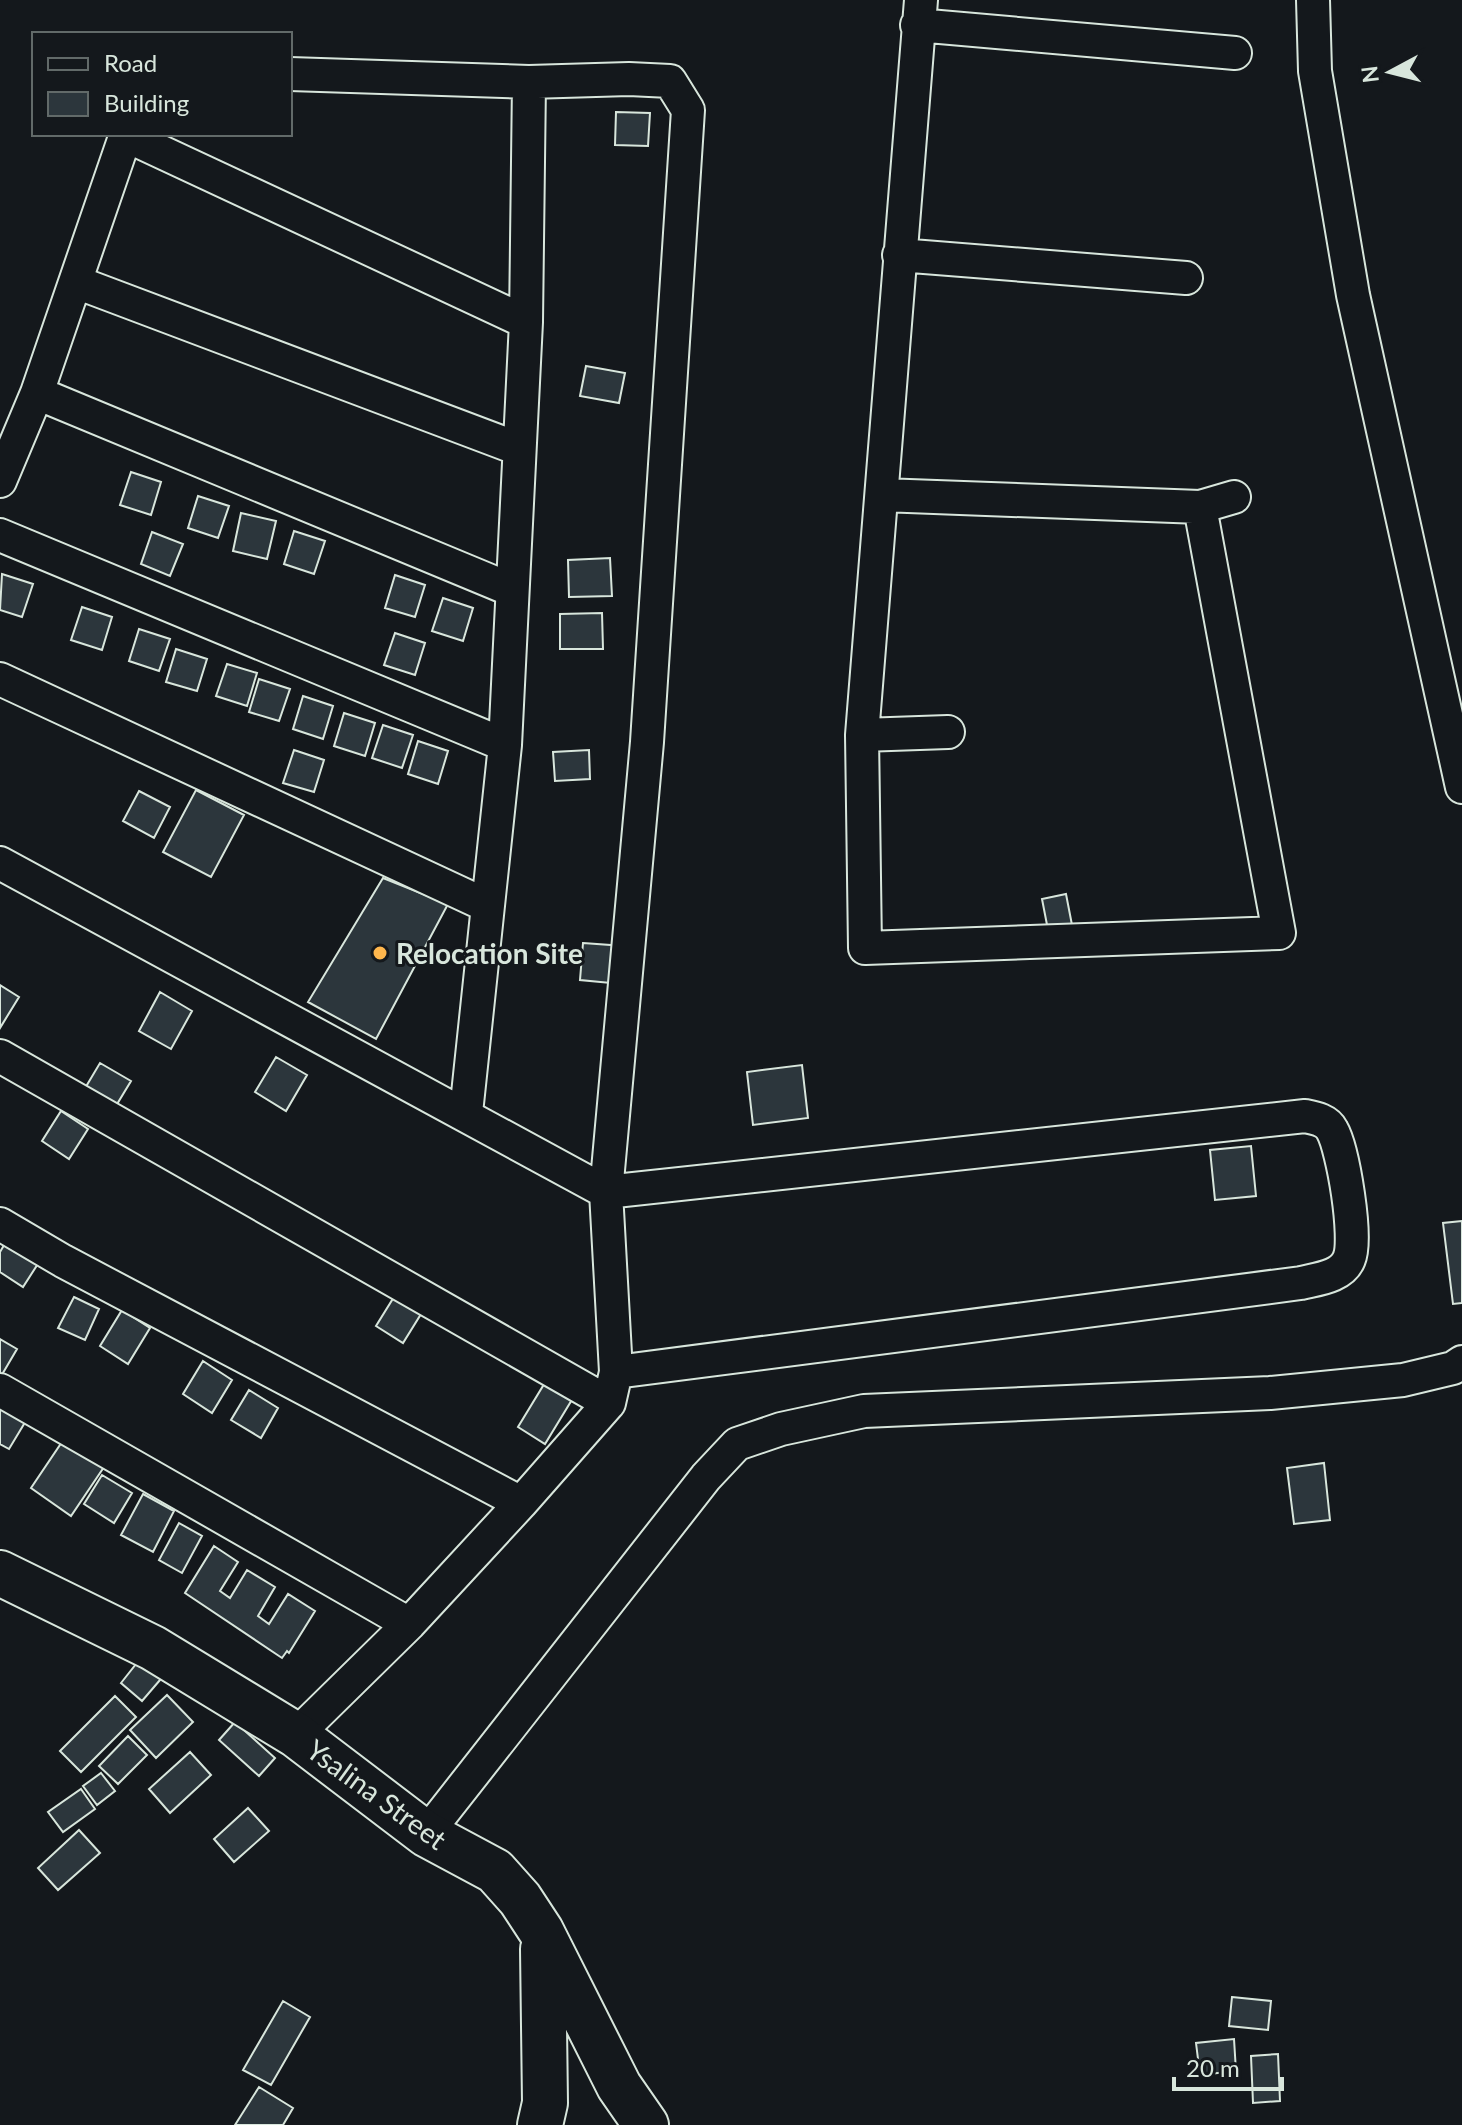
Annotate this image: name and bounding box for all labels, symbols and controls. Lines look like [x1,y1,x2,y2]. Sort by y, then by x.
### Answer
legend [32,32,292,136]
north arrow [1350,32,1430,112]
text: Road [104,48,157,77]
text: N [1355,64,1384,85]
text: Building [104,88,189,117]
place label: Relocation Site [396,936,583,970]
marker: Relocation Site [371,944,389,962]
street label: Ysalina Street [301,1732,453,1856]
scale bar [1174,2041,1282,2091]
text: 20 m [1186,2053,1240,2082]

